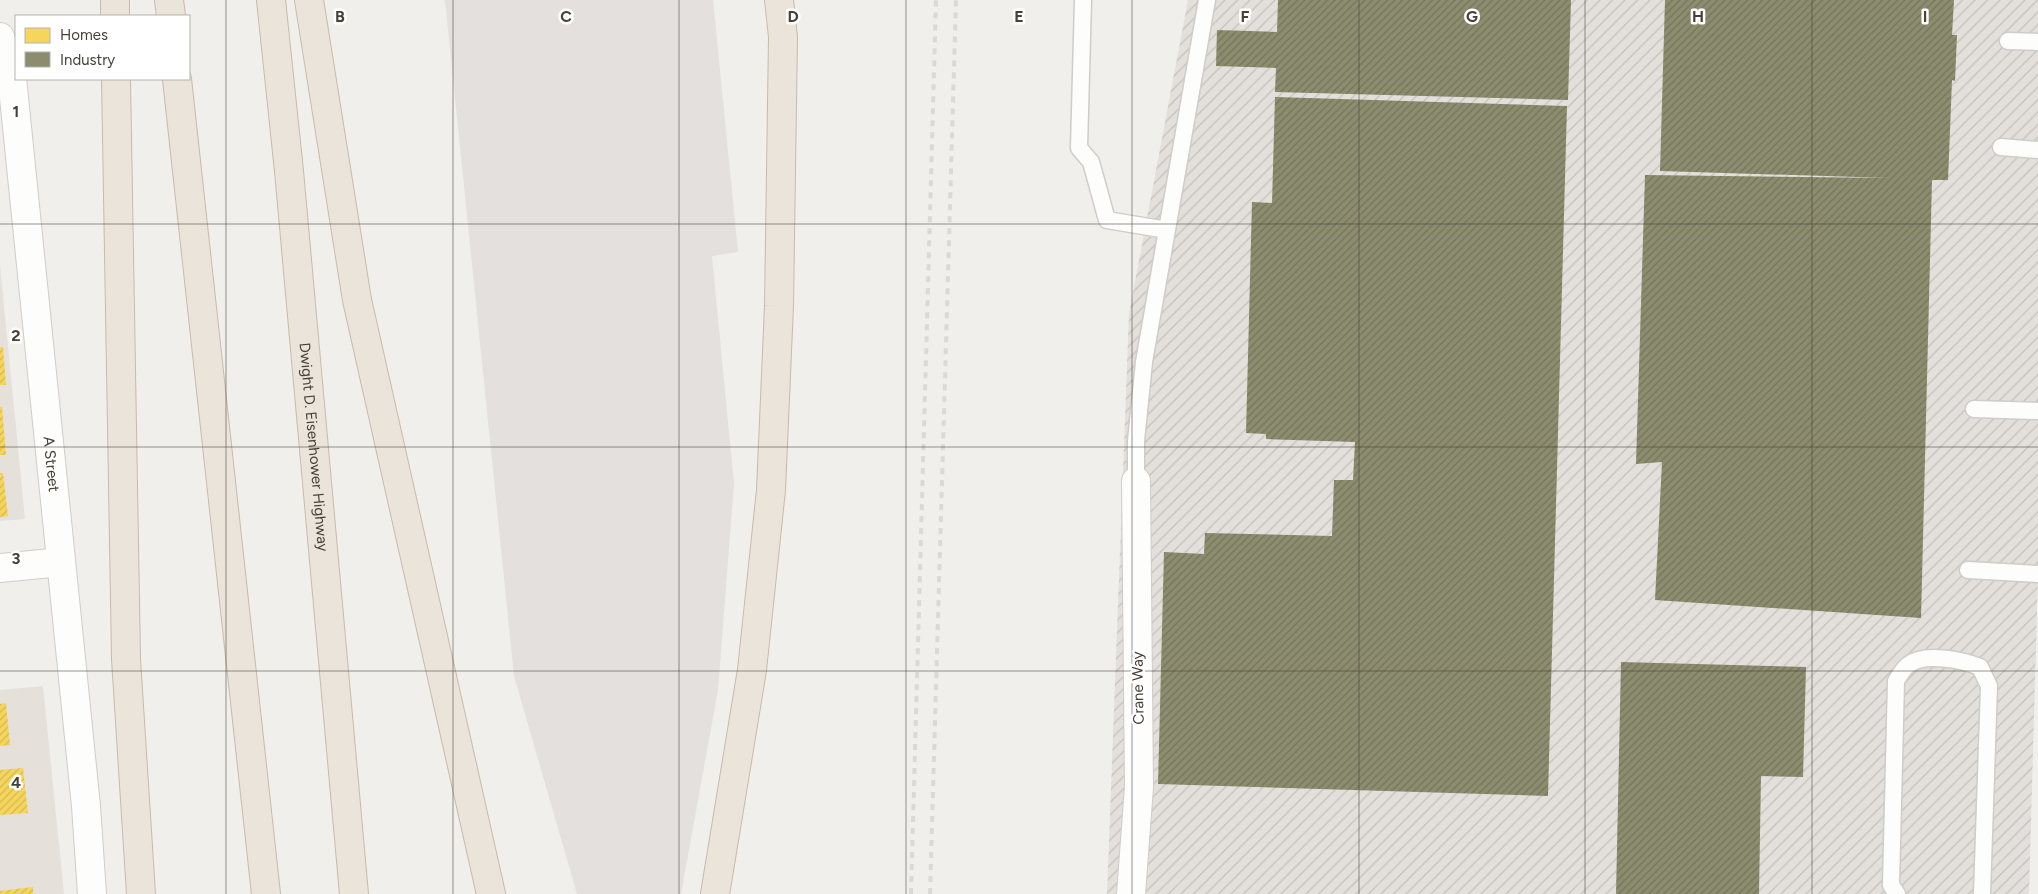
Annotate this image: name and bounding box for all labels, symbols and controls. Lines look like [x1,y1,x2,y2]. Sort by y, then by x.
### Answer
text: B [335,7,345,26]
text: C [560,7,572,26]
text: D [787,7,799,26]
text: E [1014,7,1024,26]
text: F [1241,7,1250,26]
text: G [1466,7,1478,26]
text: H [1692,7,1704,26]
text: I [1923,7,1927,26]
legend [15,15,190,80]
text: Homes [60,26,108,44]
text: Industry [60,51,115,69]
text: 1 [13,102,19,121]
text: 2 [11,326,21,345]
street label: Dwight D. Eisenhower Highway [295,342,332,552]
street label: A Street [39,435,63,493]
text: 3 [12,549,21,568]
street label: Crane Way [1128,651,1148,725]
text: 4 [11,773,21,792]

